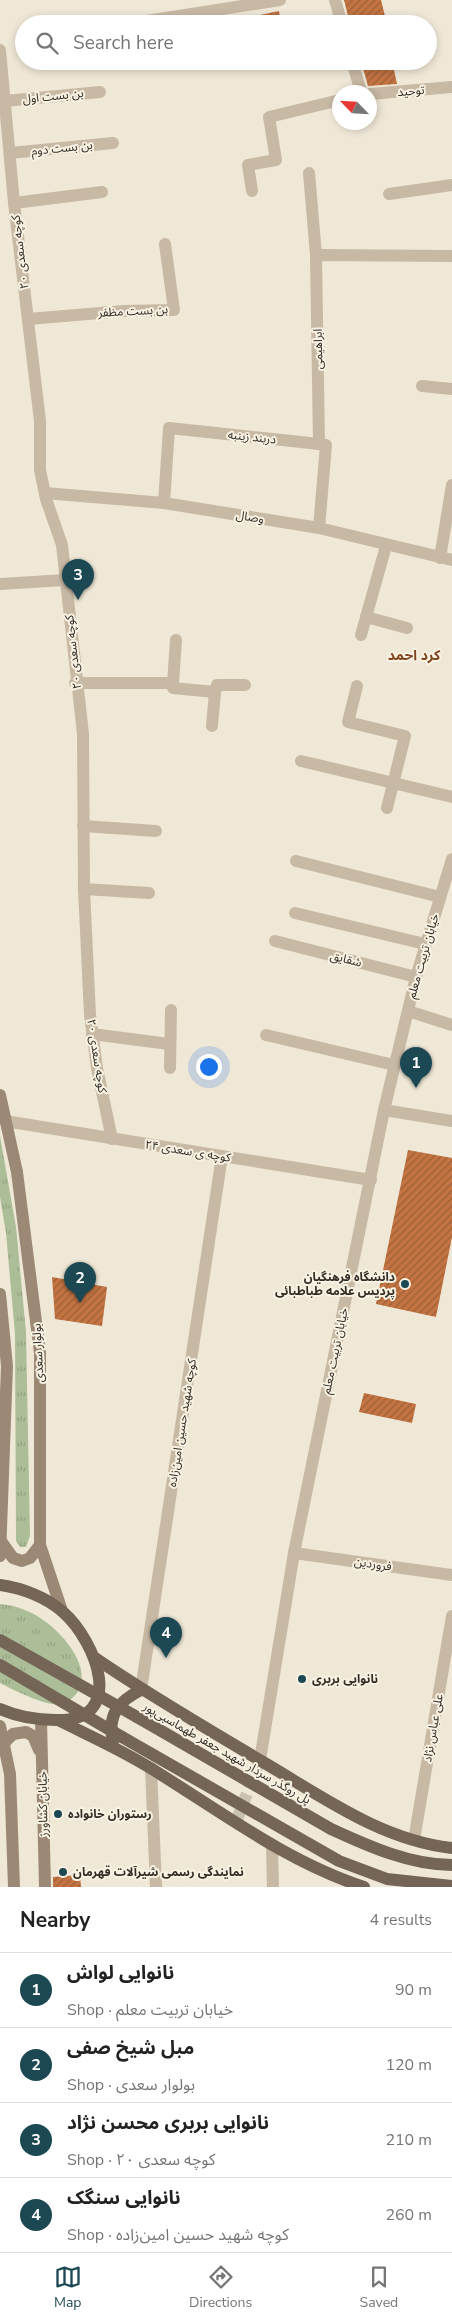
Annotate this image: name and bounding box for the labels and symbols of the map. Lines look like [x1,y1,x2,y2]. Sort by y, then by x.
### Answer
street label: توحید [397,82,426,100]
street label: بن بست اول [22,85,84,107]
north arrow [332,85,377,130]
street label: بن بست دوم [31,137,94,160]
street label: کوچه سعدی ۲۰ [7,213,33,290]
street label: بن بست مظفر [97,301,168,321]
street label: ابراهیمی [310,328,326,369]
street label: دربند زینبه [227,427,277,448]
street label: وصال [235,507,265,527]
pin: 3 [62,559,94,600]
street label: کوچه سعدی ۲۰ [61,613,85,690]
district label: کرد احمد [388,646,441,665]
street label: خیابان تربیت معلم [403,912,444,1001]
street label: شقایق [328,947,364,971]
street label: کوچه سعدی ۲۰ [83,1018,111,1095]
pin: 1 [400,1047,432,1088]
your location [196,1054,222,1080]
street label: کوچه ی سعدی ۲۴ [144,1136,233,1166]
pin: 2 [64,1262,96,1303]
place label: دانشگاه فرهنگیان پردیس علامه طباطبائی [275,1269,395,1300]
marker: دانشگاه فرهنگیان پردیس علامه طباطبائی [399,1278,411,1290]
street label: خیابان تربیت معلم [318,1306,353,1396]
street label: بولوار سعدی [28,1323,48,1383]
street label: کوچه شهید حسین امین‌زاده [164,1357,200,1488]
street label: فروردین [353,1553,393,1575]
pin: 4 [150,1617,182,1658]
place label: نانوایی بربری [312,1671,378,1687]
marker: نانوایی بربری [296,1673,308,1685]
street label: علی عباس نژاد [419,1693,447,1763]
street label: پل روگذر سردار شهید جعفر طهماسبی‌پور [139,1698,314,1808]
street label: خیابان کشاورز [34,1771,52,1838]
place label: رستوران خانواده [68,1806,152,1822]
marker: رستوران خانواده [52,1808,64,1820]
place label: نمایندگی رسمی شیرآلات قهرمان [73,1864,244,1880]
marker: نمایندگی رسمی شیرآلات قهرمان [57,1866,69,1878]

